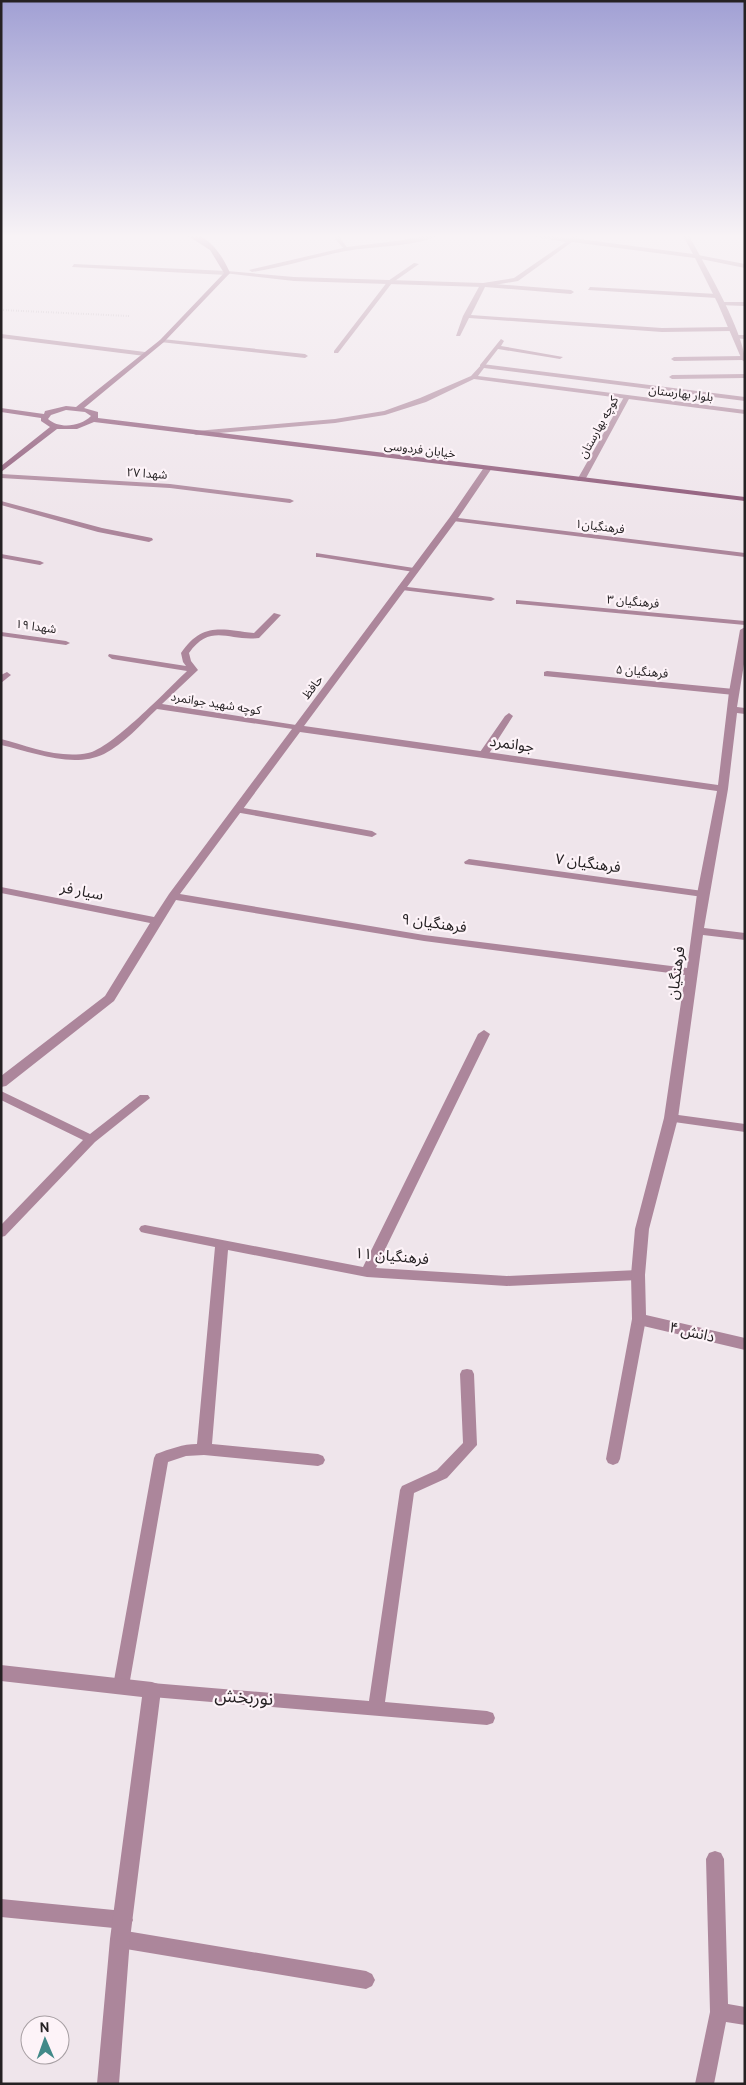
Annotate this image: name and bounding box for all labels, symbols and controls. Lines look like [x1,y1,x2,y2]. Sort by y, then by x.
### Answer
street label: بلوار بهارستان [648,382,714,404]
street label: کوچه بهارستان [575,392,623,461]
street label: خیابان فردوسی [383,437,457,461]
street label: ۲۷ شهدا [126,464,168,482]
street label: فرهنگیان۱ [574,516,626,537]
street label: فرهنگیان ۳ [606,591,660,611]
street label: شهدا ۱۹ [15,616,57,636]
street label: فرهنگیان ۵ [615,661,669,681]
street label: حافظ [298,672,326,702]
street label: کوچه شهید جوانمرد [170,688,263,719]
street label: جوانمرد [489,732,536,756]
street label: فرهنگیان ۷ [554,850,622,877]
street label: سیار فر [58,878,105,904]
street label: فرهنگیان ۹ [400,910,468,937]
street label: فرهنگیان [663,945,689,1001]
street label: فرهنگیان ۱۱ [354,1244,430,1268]
street label: دانش ۴ [668,1318,716,1346]
street label: نوربخش [214,1684,274,1710]
north arrow [20,2015,70,2065]
text: N [39,2018,50,2036]

